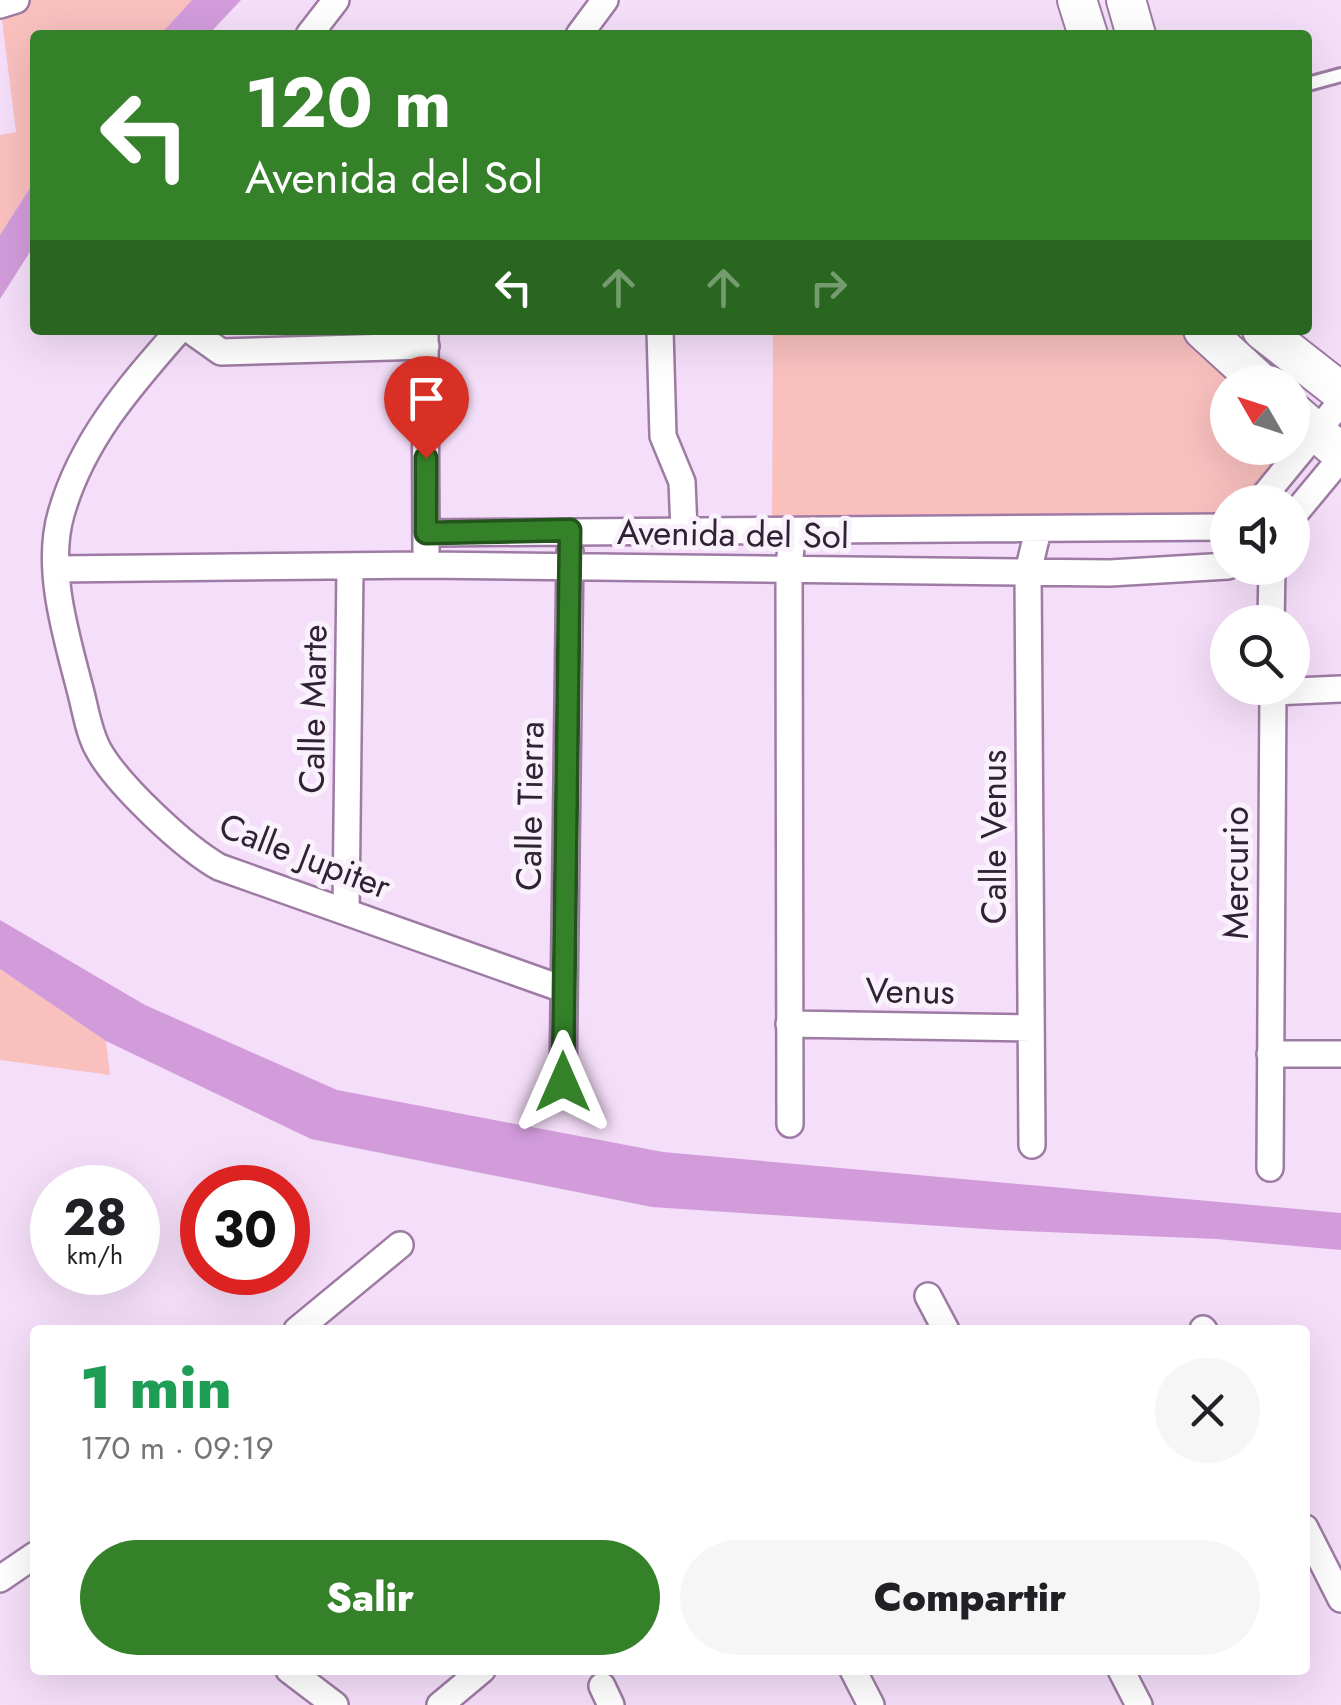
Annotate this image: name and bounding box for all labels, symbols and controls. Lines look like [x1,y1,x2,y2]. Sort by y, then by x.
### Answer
text: 120 m [245,52,451,153]
icon: left [80,70,210,200]
text: Avenida del Sol [245,145,543,210]
icon: left [486,260,541,315]
icon: ahead [591,260,646,315]
icon: ahead [696,260,751,315]
icon: right [801,260,856,315]
pin [384,356,469,459]
north arrow [1210,365,1310,465]
map controls [1210,365,1310,705]
icon: arrive [399,371,454,426]
button: sound [1210,485,1310,585]
street label: Avenida del Sol [617,507,849,561]
button: search [1210,605,1310,705]
street label: Calle Marte [287,624,339,794]
street label: Calle Tierra [504,721,556,891]
street label: Calle Venus [969,750,1019,924]
street label: Calle Jupiter [212,800,398,912]
street label: Mercurio [1211,806,1261,940]
street label: Venus [865,965,955,1017]
position arrow [511,1030,615,1134]
speed limit sign: 30 [180,1165,310,1295]
text: 28 [63,1181,127,1254]
text: km/h [67,1237,123,1273]
text: 1 min [80,1344,232,1431]
button: close [1155,1358,1260,1463]
text: 170 m · 09:19 [80,1425,274,1471]
button: Salir [80,1540,660,1655]
button: Compartir [680,1540,1260,1655]

